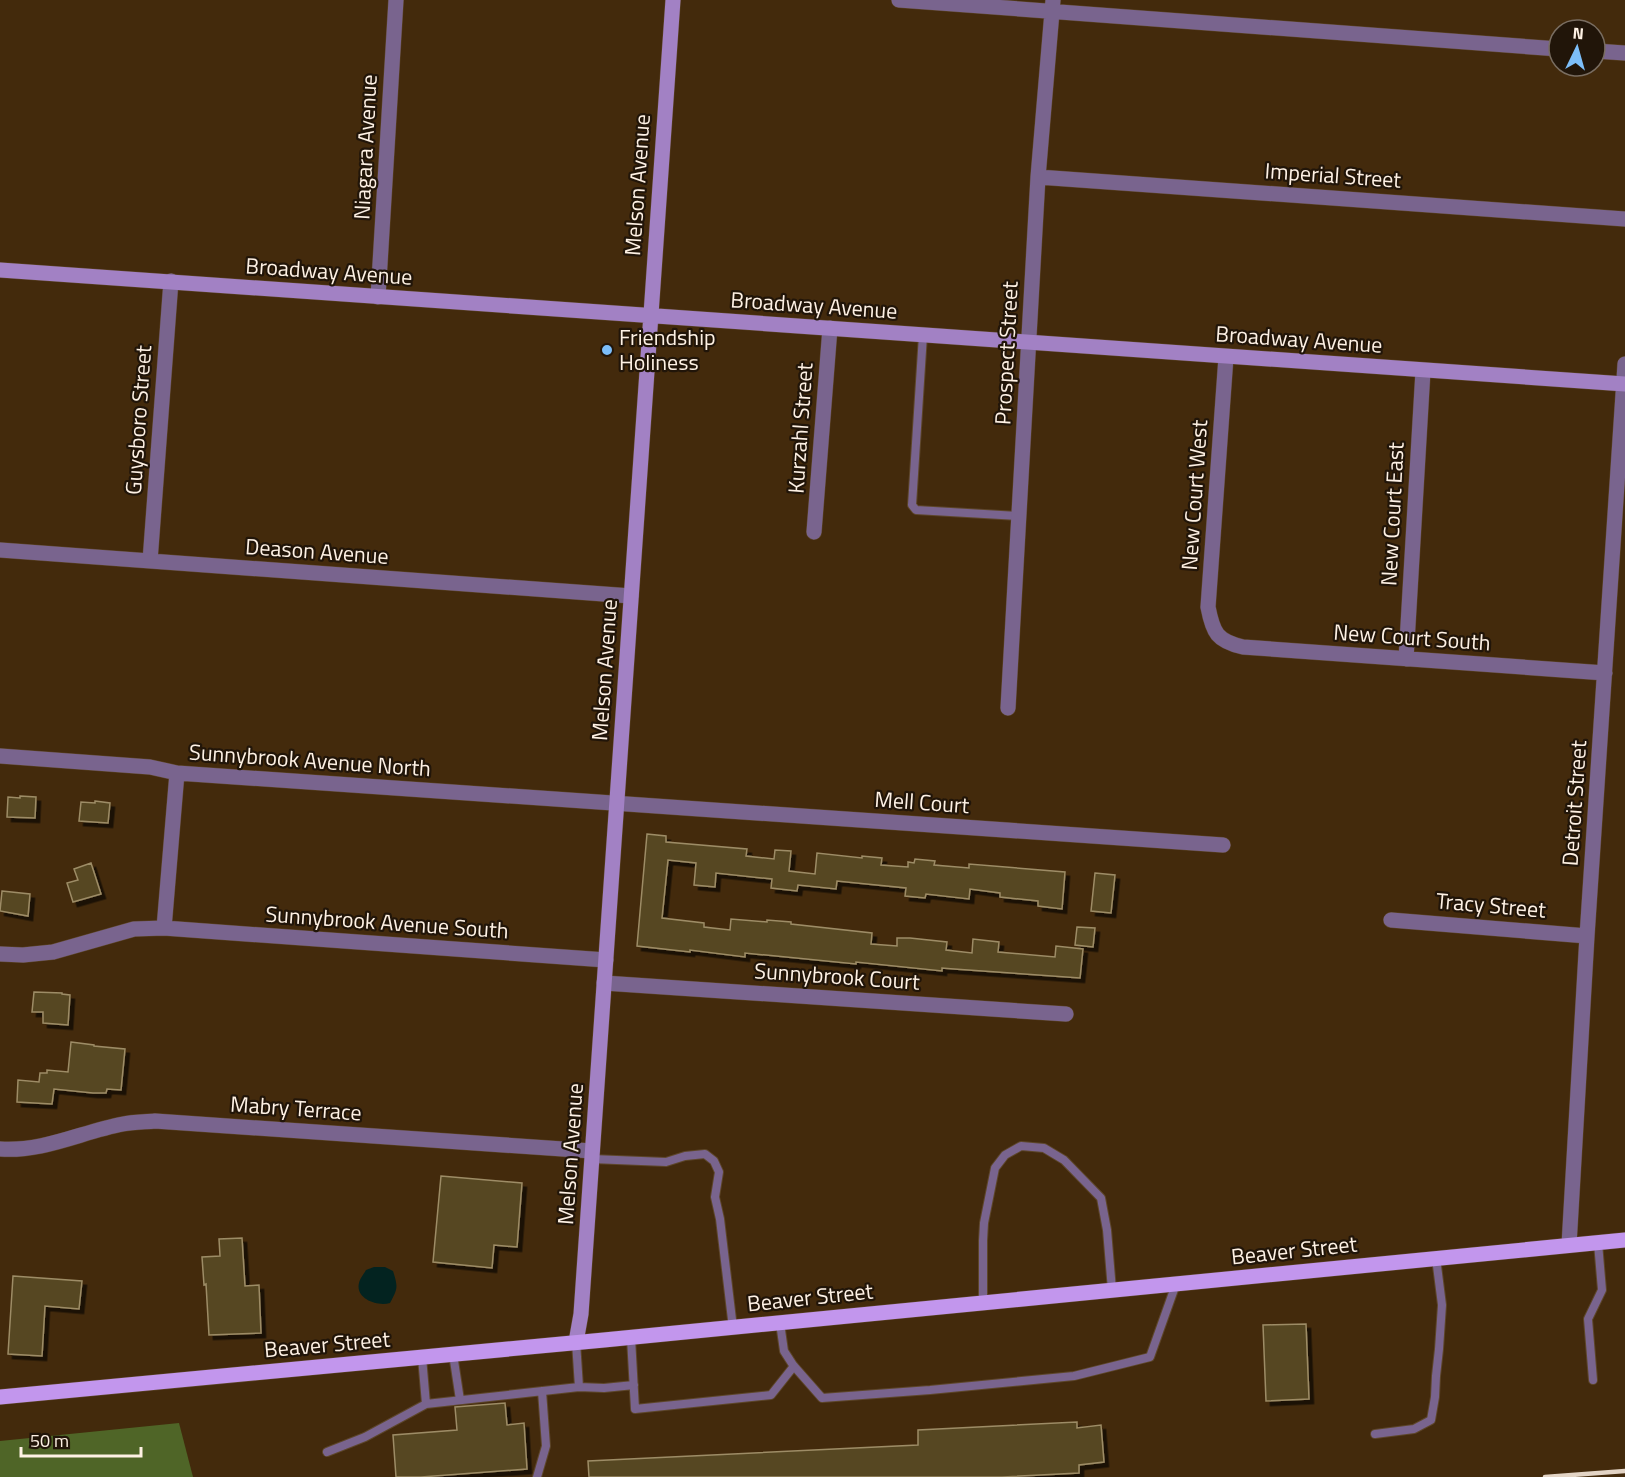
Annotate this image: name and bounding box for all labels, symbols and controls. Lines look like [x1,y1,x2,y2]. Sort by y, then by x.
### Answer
north arrow [1547,18,1607,78]
text: N [1572,21,1585,45]
street label: Niagara Avenue [344,74,386,220]
street label: Melson Avenue [615,113,659,257]
street label: Imperial Street [1264,153,1403,197]
street label: Broadway Avenue [244,248,414,294]
street label: Prospect Street [985,280,1027,426]
street label: Broadway Avenue [729,282,899,328]
street label: Broadway Avenue [1214,316,1384,362]
place label: Friendship Holiness [619,320,716,379]
marker: Friendship Holiness [600,343,614,357]
street label: Guysboro Street [116,344,160,496]
street label: Kurzahl Street [778,361,822,495]
street label: New Court West [1172,418,1216,571]
street label: New Court East [1371,441,1413,587]
street label: Deason Avenue [244,529,390,573]
street label: Melson Avenue [582,598,626,742]
street label: New Court South [1332,615,1492,659]
street label: Sunnybrook Avenue North [188,735,432,785]
street label: Detroit Street [1553,739,1595,867]
street label: Mell Court [873,782,971,822]
street label: Tracy Street [1435,883,1548,927]
street label: Sunnybrook Avenue South [264,897,510,947]
street label: Sunnybrook Court [753,953,921,999]
street label: Melson Avenue [548,1082,592,1226]
street label: Mabry Terrace [229,1086,363,1130]
street label: Beaver Street [1229,1226,1359,1274]
street label: Beaver Street [745,1273,875,1321]
street label: Beaver Street [263,1322,392,1366]
scale bar [21,1420,141,1458]
text: 50 m [30,1427,69,1454]

